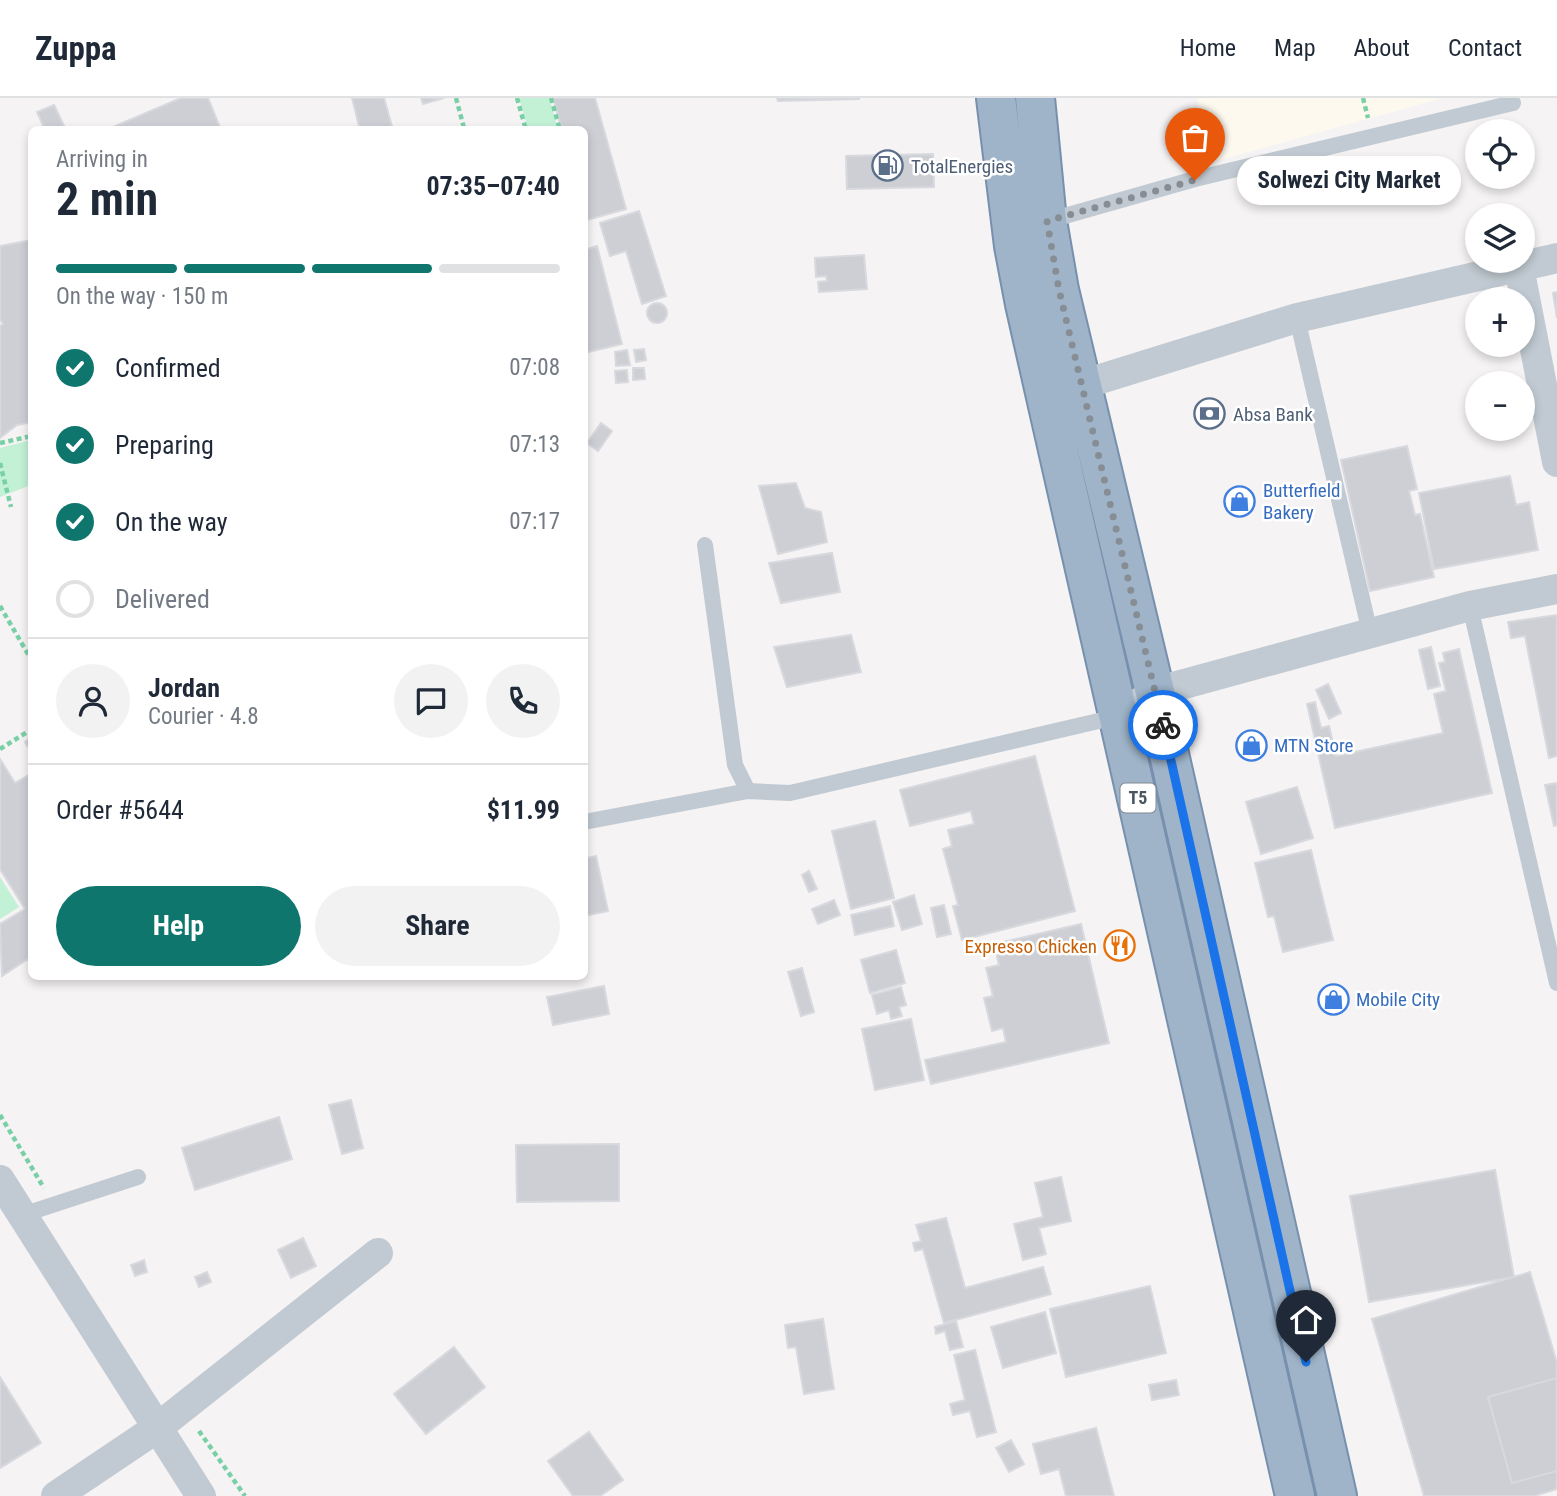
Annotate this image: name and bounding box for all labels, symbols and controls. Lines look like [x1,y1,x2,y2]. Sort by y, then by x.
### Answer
text: Zuppa [35,29,117,68]
text: Home [1180,34,1236,62]
text: Map [1274,34,1316,62]
text: About [1354,34,1410,62]
text: Contact [1448,34,1522,62]
pin [1165,108,1225,180]
icon: bag [1176,119,1214,157]
map controls [1465,119,1535,441]
button: locate [1465,119,1535,189]
text: Arriving in [56,146,148,173]
fuel station icon: TotalEnergies [871,149,905,183]
place label: TotalEnergies [911,155,1013,178]
callout: Solwezi City Market [1237,155,1461,204]
text: Solwezi City Market [1258,167,1440,194]
text: 07:35–07:40 [426,171,560,201]
text: 2 min [56,172,158,226]
button: layers [1465,203,1535,273]
text: On the way · 150 m [56,283,228,310]
button: + [1465,287,1535,357]
icon: check [56,349,94,387]
text: Confirmed [115,353,221,383]
text: 07:08 [509,354,560,381]
button: − [1465,371,1535,441]
bank icon: Absa Bank [1193,397,1227,431]
place label: Absa Bank [1233,403,1313,426]
icon: check [56,426,94,464]
text: Preparing [115,430,214,460]
text: 07:13 [509,431,560,458]
place label: Butterfield Bakery [1263,479,1341,524]
shop icon: Butterfield Bakery [1223,484,1257,518]
icon: check [56,503,94,541]
text: On the way [115,507,228,537]
text: 07:17 [509,508,560,535]
text: Delivered [115,584,210,614]
button: person [56,664,130,738]
button: chat [394,664,468,738]
button: phone [486,664,560,738]
text: Jordan [148,673,220,703]
courier [1128,690,1198,760]
text: Courier · 4.8 [148,703,259,730]
icon: bike [1144,706,1182,744]
shop icon: MTN Store [1234,728,1268,762]
place label: MTN Store [1274,734,1354,757]
road number: T5 [1120,784,1156,812]
text: Order #5644 [56,795,184,825]
text: $11.99 [487,795,560,825]
button: Help [56,886,301,966]
button: Share [315,886,560,966]
restaurant icon: Expresso Chicken [1103,929,1137,963]
place label: Expresso Chicken [965,935,1097,958]
shop icon: Mobile City [1316,982,1350,1016]
place label: Mobile City [1356,988,1440,1011]
pin [1276,1290,1336,1362]
icon: home [1287,1301,1325,1339]

